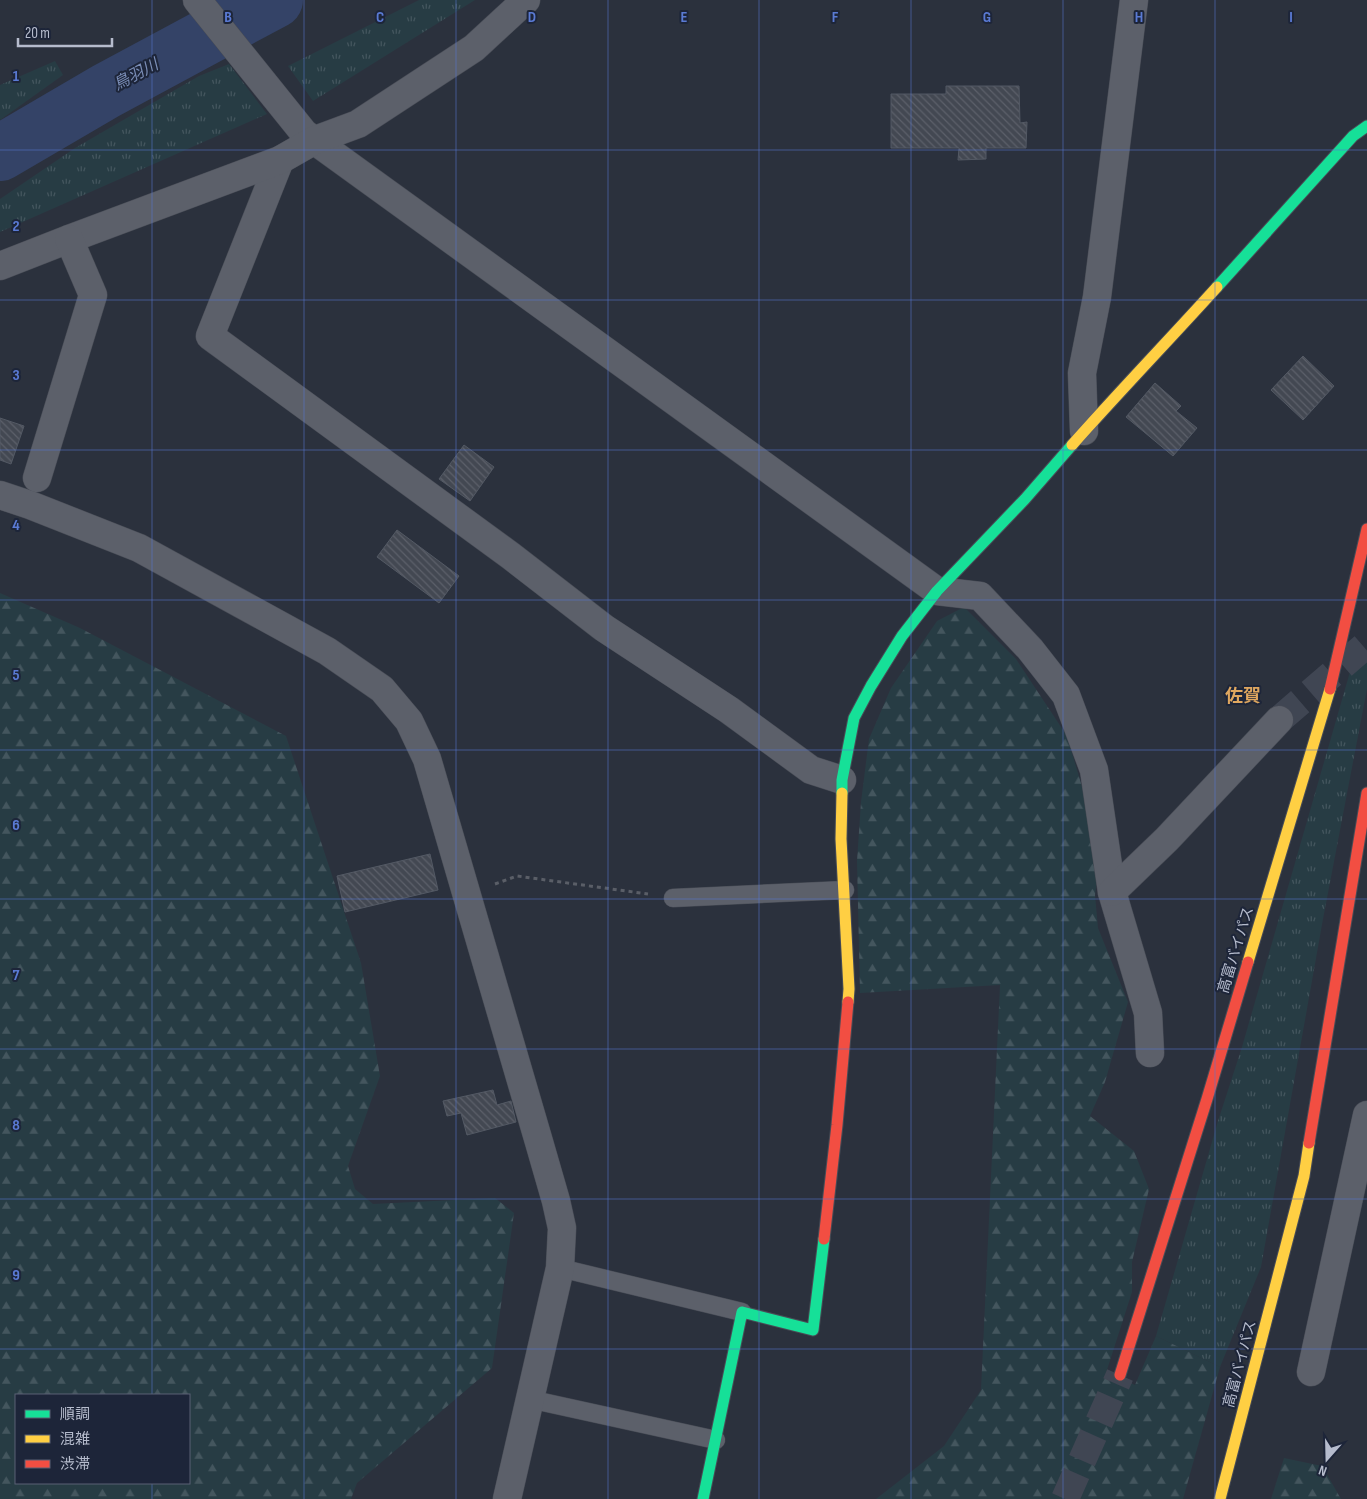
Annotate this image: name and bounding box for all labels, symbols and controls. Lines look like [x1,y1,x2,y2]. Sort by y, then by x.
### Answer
text: B [224,8,232,27]
text: C [376,8,384,27]
text: D [528,8,536,27]
text: E [681,8,688,27]
text: F [832,8,839,27]
text: G [983,8,991,27]
text: H [1135,8,1143,27]
text: I [1289,8,1293,27]
scale bar [18,15,111,47]
text: 20 m [25,24,50,43]
water label: 鳥羽川 [110,54,163,95]
text: 1 [13,67,20,86]
text: 2 [12,217,20,236]
text: 3 [12,366,20,385]
text: 4 [12,516,20,535]
text: 5 [12,666,20,685]
district label: 佐賀 [1225,686,1261,707]
text: 6 [12,816,20,835]
street label: 高富バイパス [1214,904,1258,996]
text: 7 [13,966,20,985]
text: 8 [12,1116,20,1135]
text: 9 [12,1266,20,1285]
street label: 高富バイパス [1219,1318,1261,1410]
legend [15,1394,190,1484]
text: 順調 [60,1405,90,1424]
text: 混雑 [60,1430,90,1449]
north arrow [1302,1434,1352,1484]
text: 渋滞 [60,1455,90,1474]
text: N [1316,1461,1329,1480]

